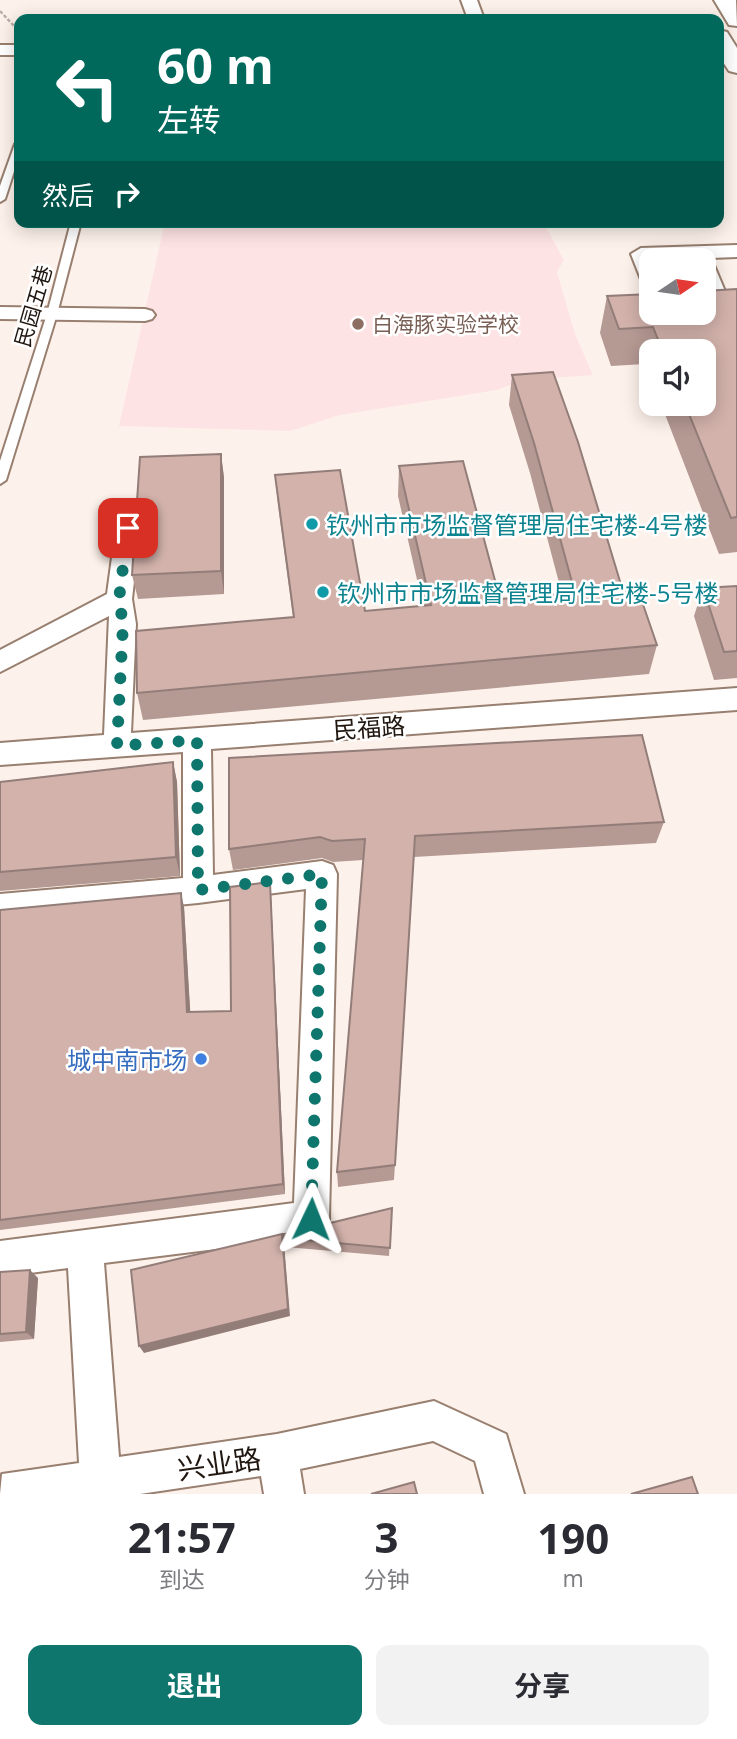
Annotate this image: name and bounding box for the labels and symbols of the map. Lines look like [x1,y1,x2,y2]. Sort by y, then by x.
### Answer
north arrow [639,248,716,326]
street label: 民园五巷 [8,262,58,350]
place label: 白海豚实验学校 [372,310,519,338]
marker: 白海豚实验学校 [350,316,366,332]
pin [98,498,158,558]
place label: 钦州市市场监督管理局住宅楼-4号楼 [326,508,707,541]
marker: 钦州市市场监督管理局住宅楼-4号楼 [304,516,320,532]
place label: 钦州市市场监督管理局住宅楼-5号楼 [337,576,718,609]
marker: 钦州市市场监督管理局住宅楼-5号楼 [315,584,331,600]
street label: 民福路 [332,708,406,746]
place label: 城中南市场 [67,1043,187,1076]
marker: 城中南市场 [193,1051,209,1067]
position arrow [274,1182,348,1256]
street label: 兴业路 [175,1438,263,1488]

